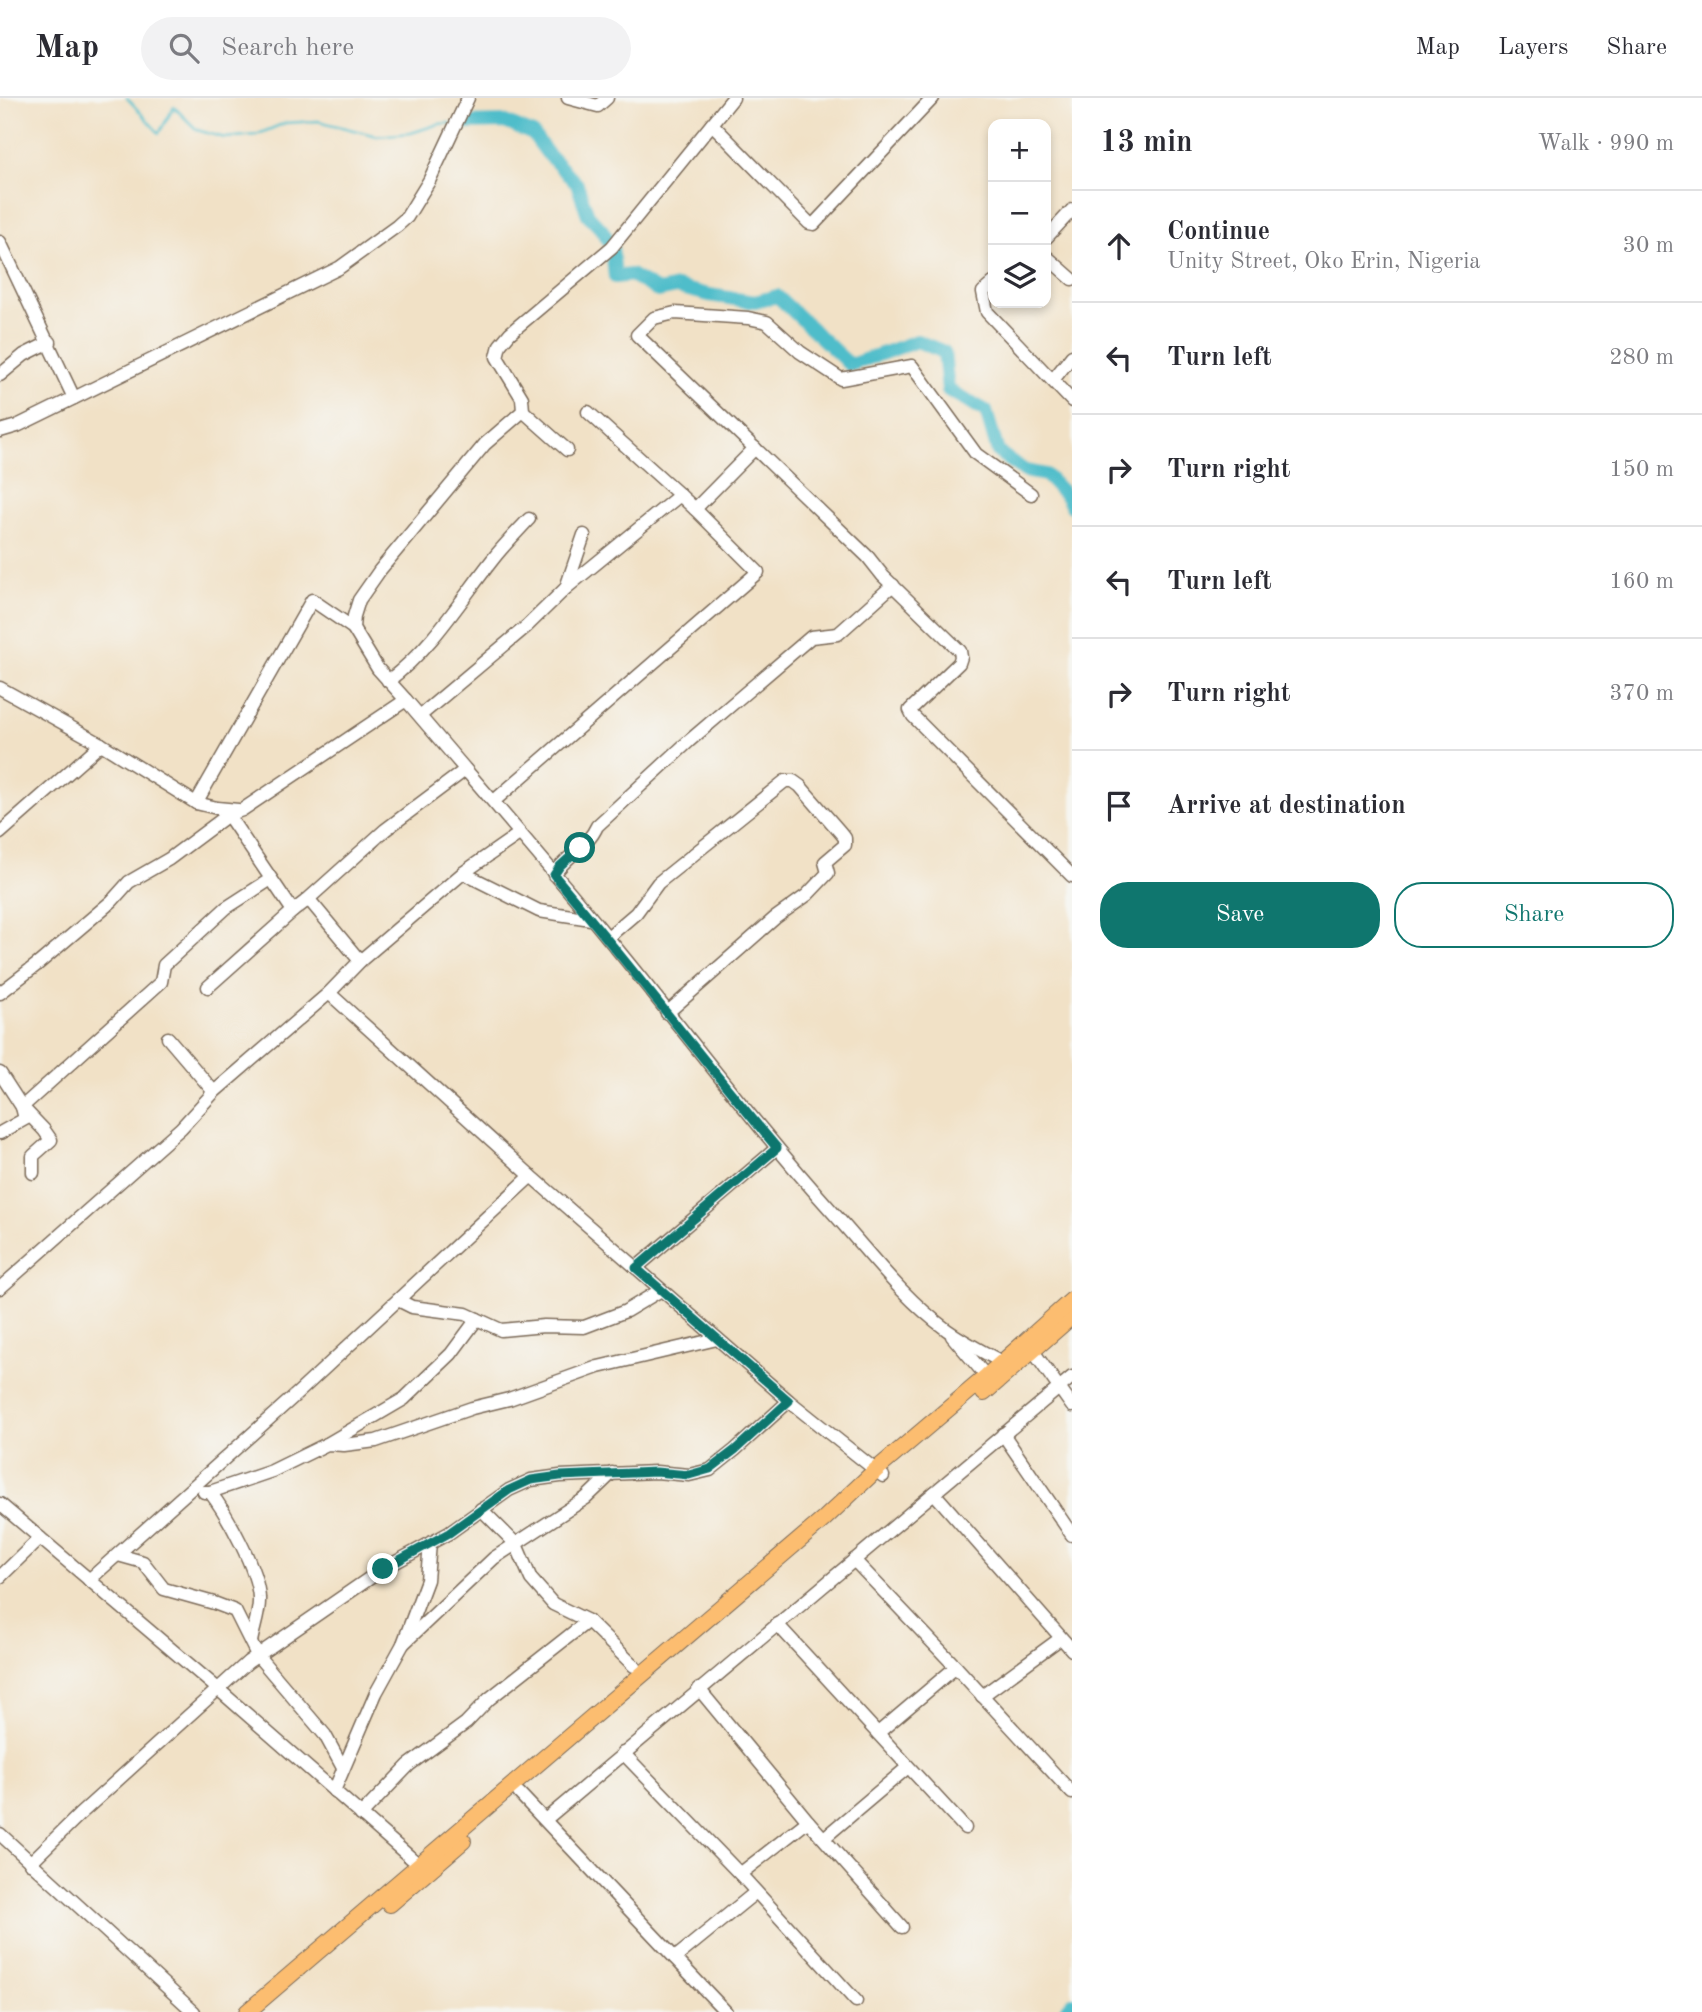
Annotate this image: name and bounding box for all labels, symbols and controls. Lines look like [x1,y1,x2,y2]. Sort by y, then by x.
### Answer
search box [141,17,631,80]
icon: search [165,29,203,67]
text: Map [35,32,99,65]
text: Search here [221,35,354,61]
text: Map [1416,36,1460,60]
text: Layers [1498,36,1568,60]
text: Share [1606,36,1667,60]
map controls [988,119,1051,308]
button: + [988,119,1051,182]
text: 13 min [1100,128,1193,158]
text: Walk · 990 m [1538,132,1674,155]
button: − [988,182,1051,245]
text: Continue [1167,219,1270,245]
icon: ahead [1100,227,1138,265]
text: 30 m [1623,234,1674,257]
button: layers [988,245,1051,308]
text: Unity Street, Oko Erin, Nigeria [1167,250,1481,273]
icon: left [1100,339,1138,377]
text: Turn left [1167,345,1272,371]
text: 280 m [1609,346,1674,369]
icon: right [1100,451,1138,489]
text: Turn right [1167,457,1290,483]
text: 150 m [1609,458,1674,481]
icon: left [1100,563,1138,601]
text: Turn left [1167,569,1272,595]
text: 160 m [1609,570,1674,593]
icon: right [1100,675,1138,713]
text: Turn right [1167,681,1290,707]
text: 370 m [1609,682,1674,705]
icon: arrive [1100,787,1138,825]
text: Arrive at destination [1167,793,1406,819]
route start [564,832,595,863]
button: Save [1100,882,1380,948]
button: Share [1394,882,1674,948]
route end [367,1553,398,1584]

